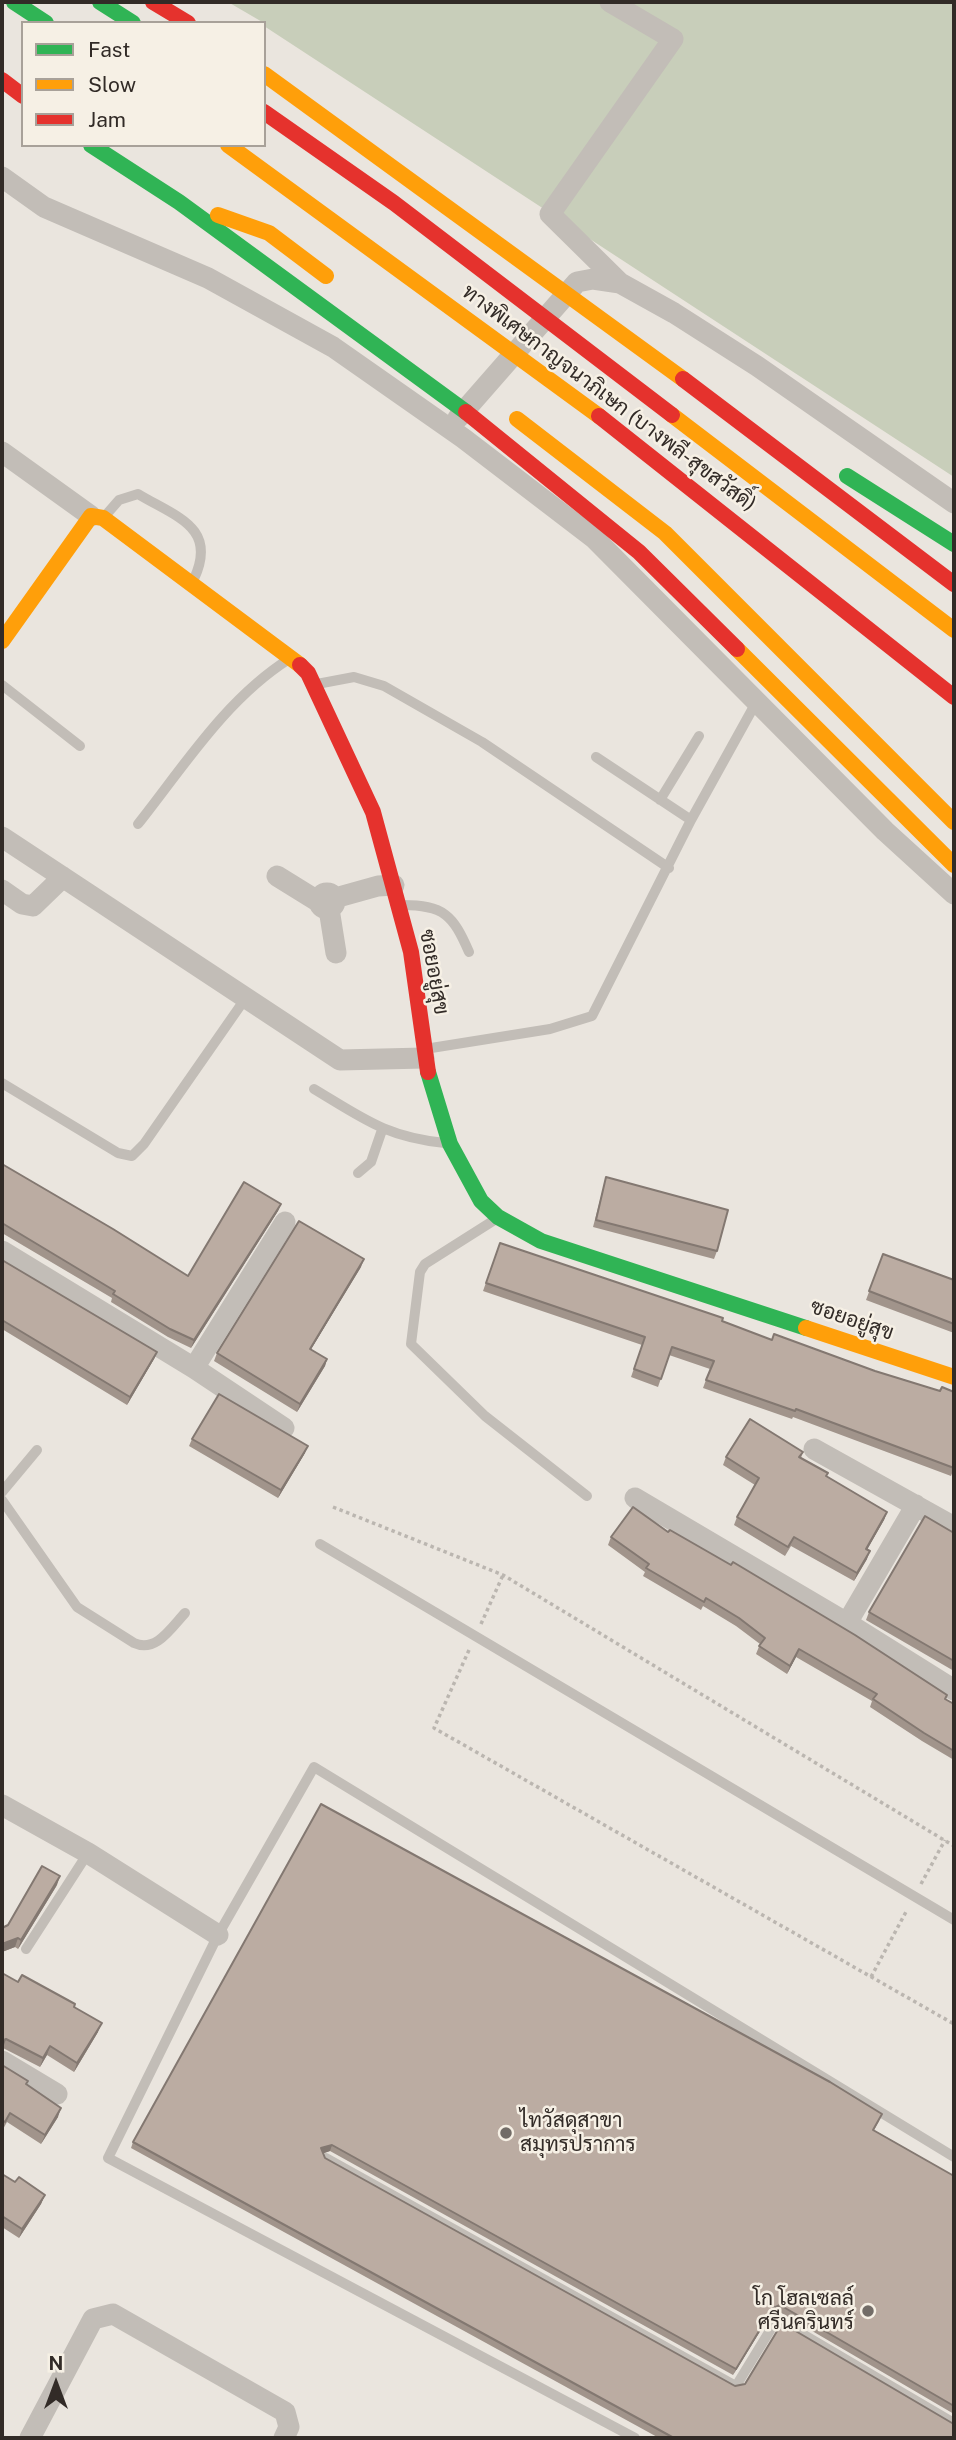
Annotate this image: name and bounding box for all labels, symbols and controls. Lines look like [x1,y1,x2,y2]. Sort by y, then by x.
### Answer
legend [21,21,266,147]
text: Fast [88,37,130,62]
text: Slow [88,72,136,97]
text: Jam [88,107,126,132]
street label: ทางพิเศษกาญจนาภิเษก (บางพลี-สุขสวัสดิ์) [457,279,761,517]
street label: ซอยอยู่สุข [414,927,454,1017]
street label: ซอยอยู่สุข [807,1294,897,1346]
place label: ไทวัสดุสาขา สมุทรปราการ [520,2108,636,2158]
marker: ไทวัสดุสาขา สมุทรปราการ [498,2125,514,2141]
place label: โก โฮลเซลล์ ศรีนครินทร์ [753,2286,854,2336]
marker: โก โฮลเซลล์ ศรีนครินทร์ [860,2303,876,2319]
north arrow [21,2349,91,2419]
text: N [49,2352,63,2374]

